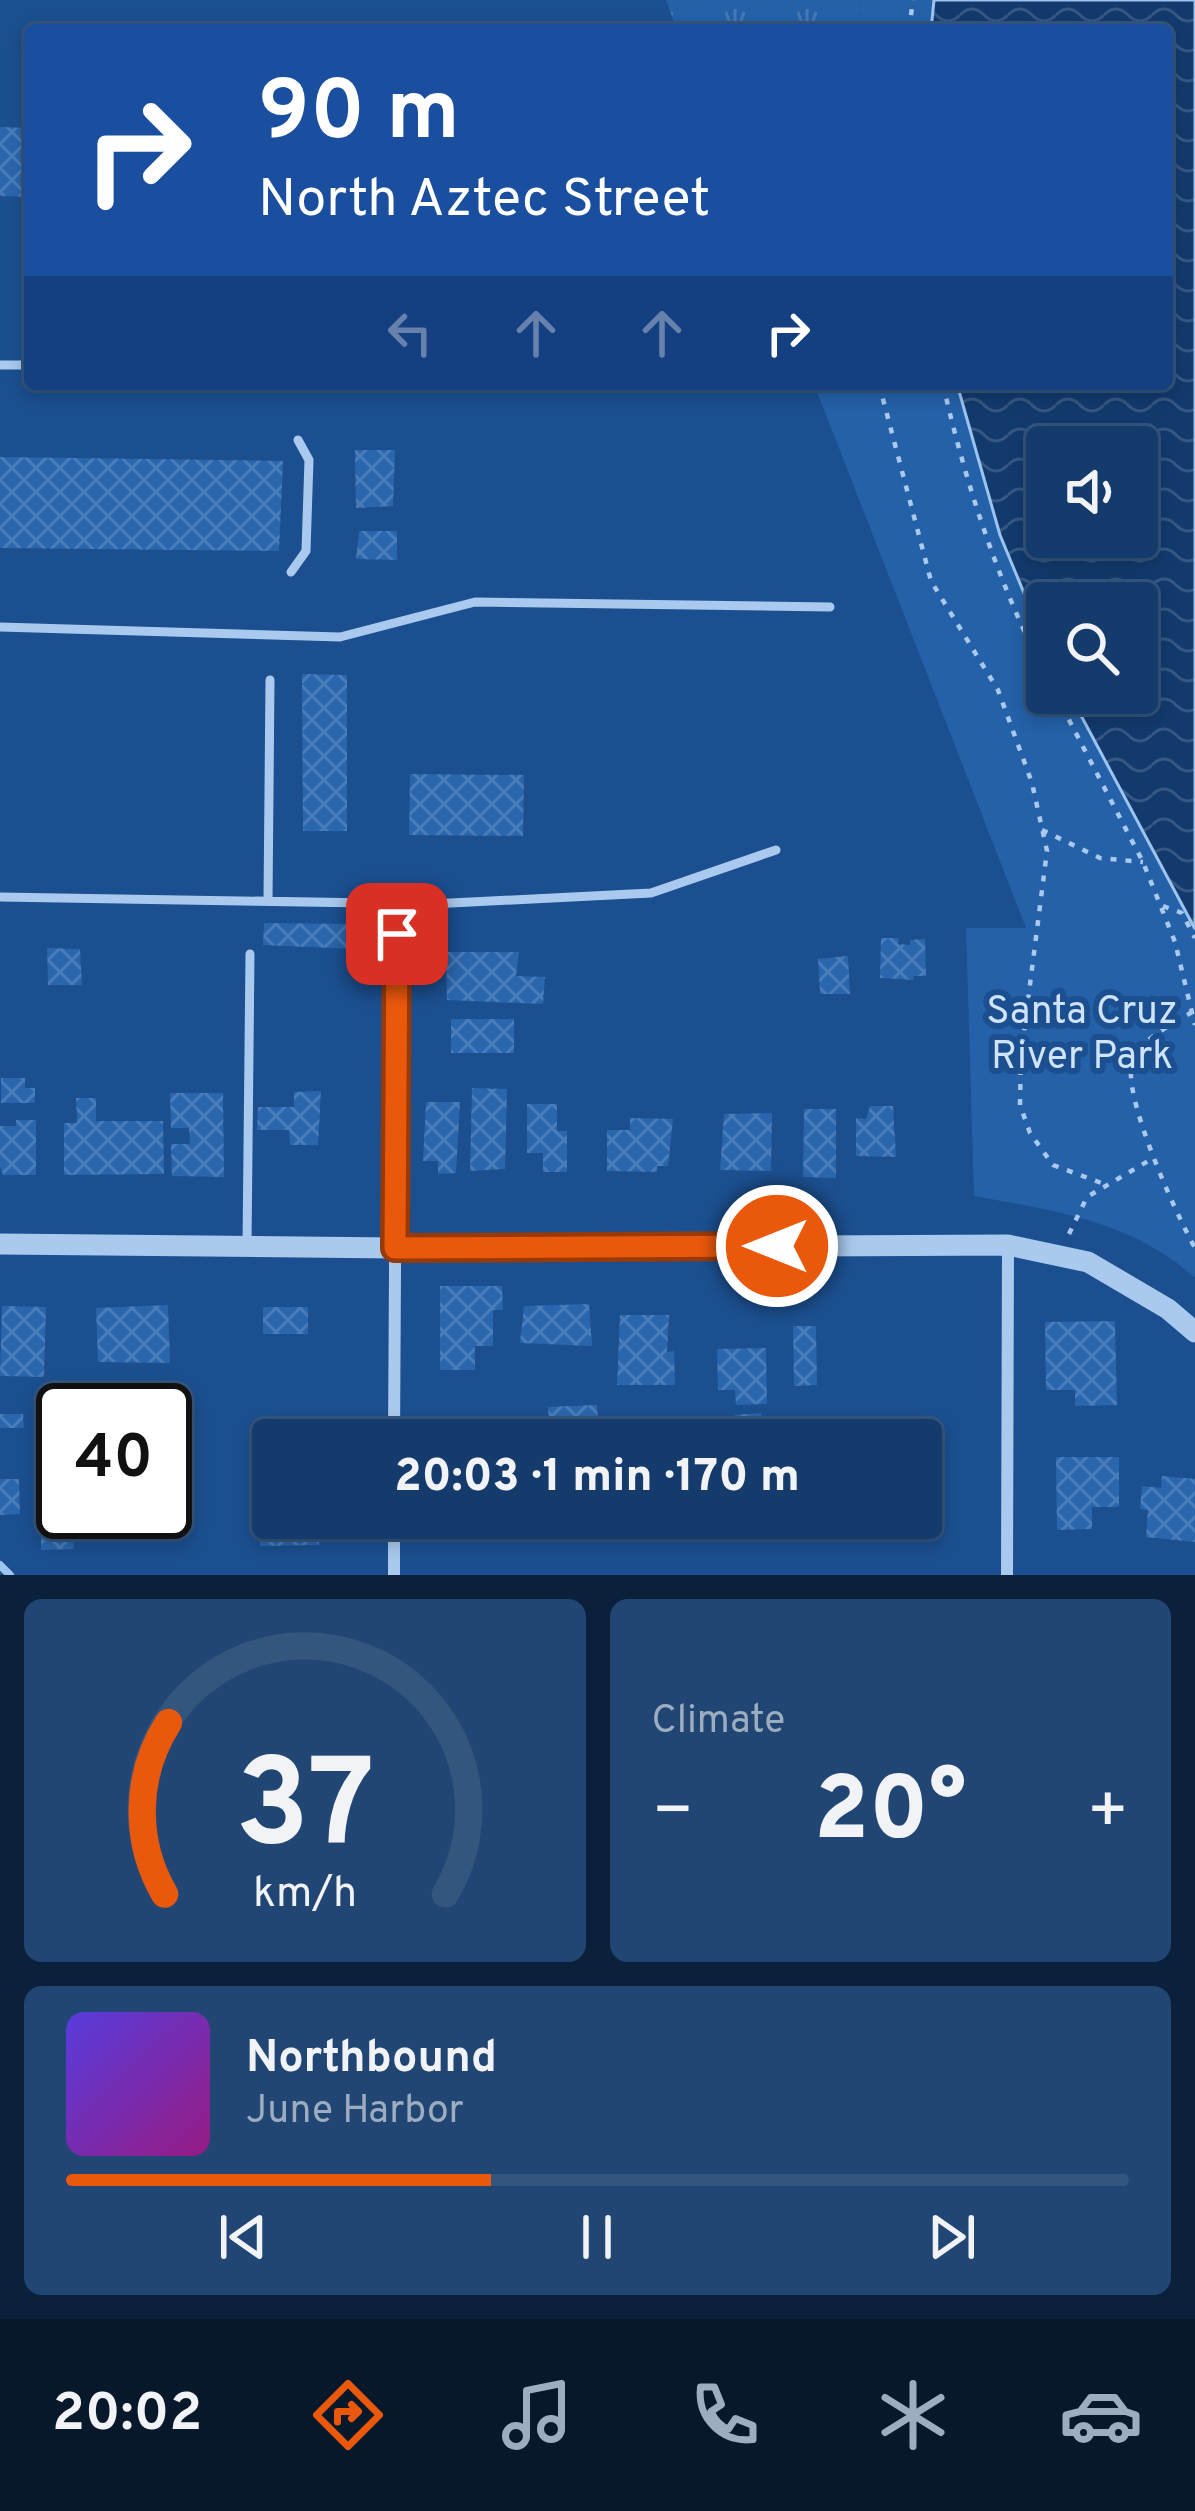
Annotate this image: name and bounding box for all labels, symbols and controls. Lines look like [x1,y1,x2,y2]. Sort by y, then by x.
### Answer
text: 90 m [258,63,460,169]
icon: right [60,72,216,228]
text: North Aztec Street [258,167,710,236]
icon: left [377,300,443,366]
icon: ahead [503,300,569,366]
icon: ahead [629,300,695,366]
icon: right [755,300,821,366]
map controls [1026,426,1158,714]
button: sound [1026,426,1158,558]
button: search [1026,582,1158,714]
pin [346,883,448,985]
icon: arrive [364,901,430,967]
park label: Santa Cruz River Park [986,989,1178,1083]
position arrow [714,1183,840,1309]
speed limit sign: 40 [36,1383,192,1539]
text: 20:03 · 1 min · 170 m [394,1450,800,1507]
text: Climate [652,1698,785,1747]
text: 37 [235,1733,375,1891]
text: 20° [814,1758,966,1871]
text: − [652,1773,694,1856]
text: + [1086,1773,1129,1856]
text: km/h [253,1867,357,1921]
text: Northbound [246,2031,497,2088]
text: June Harbor [246,2088,464,2137]
icon: previous [210,2204,276,2270]
icon: pause [564,2204,630,2270]
icon: next [919,2204,985,2270]
icon: directions [306,2373,390,2457]
icon: music [495,2373,579,2457]
icon: phone [683,2373,767,2457]
icon: climate [871,2373,955,2457]
icon: car [1059,2373,1143,2457]
text: 20:02 [52,2381,202,2450]

